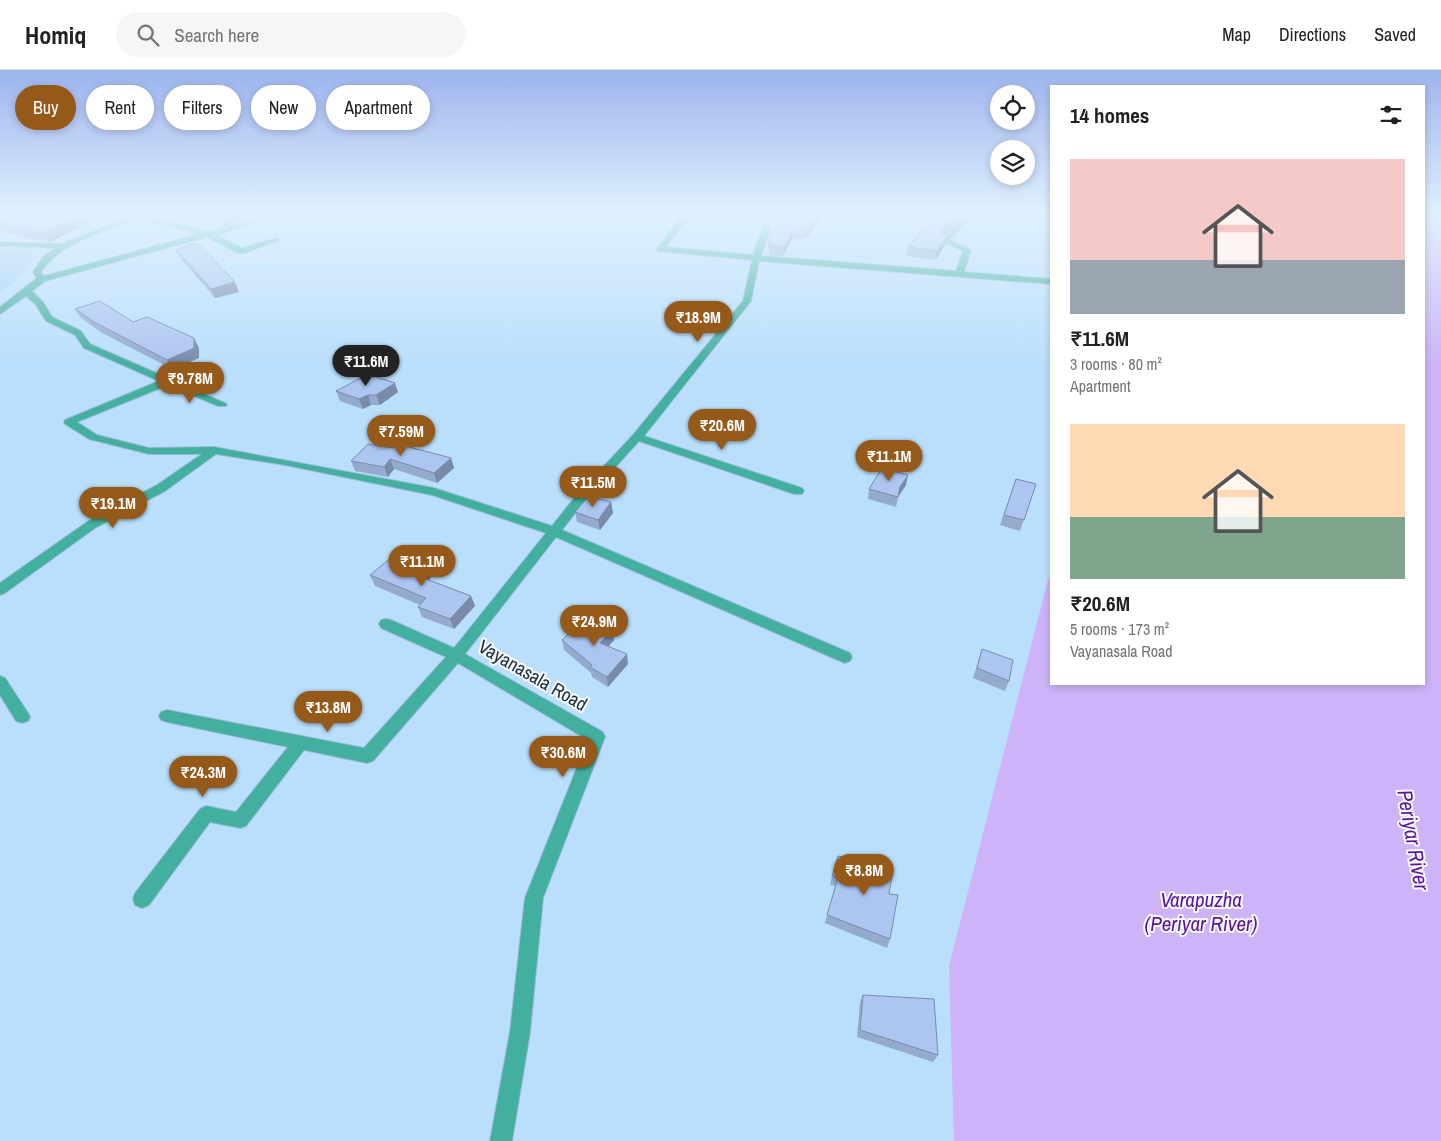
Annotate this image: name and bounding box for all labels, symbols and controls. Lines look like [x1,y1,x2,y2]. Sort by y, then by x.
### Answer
search box [116,12,466,57]
text: Homiq [25,19,86,51]
icon: search [134,21,162,49]
text: Search here [174,22,259,48]
text: Map [1222,22,1251,47]
text: Directions [1279,22,1346,47]
text: Saved [1374,22,1416,47]
chip: Buy [15,85,76,130]
chip: Rent [86,85,154,130]
chip: Filters [164,85,241,130]
chip: New [251,85,316,130]
chip: Apartment [326,85,430,130]
map controls [990,85,1035,185]
button: locate [990,85,1035,130]
text: 14 homes [1070,101,1149,130]
icon: filters [1377,101,1405,129]
button: layers [990,140,1035,185]
icon: home [1193,191,1283,281]
pin: ₹18.9M [657,300,739,343]
text: ₹18.9M [675,306,721,328]
text: ₹11.6M [1070,324,1129,353]
pin: ₹11.6M [325,344,407,387]
text: ₹11.6M [343,350,389,372]
text: 3 rooms · 80 m² [1070,353,1162,375]
pin: ₹9.78M [149,362,231,404]
text: ₹9.78M [167,367,213,389]
text: Apartment [1070,375,1131,397]
pin: ₹20.6M [681,408,763,451]
pin: ₹7.59M [360,414,442,457]
text: ₹20.6M [699,414,745,436]
text: ₹7.59M [378,420,424,442]
pin: ₹11.1M [848,440,930,482]
text: ₹11.1M [866,445,912,467]
icon: home [1193,456,1283,546]
pin: ₹11.5M [552,466,634,508]
text: ₹11.5M [570,471,616,493]
pin: ₹19.1M [72,486,154,529]
text: ₹19.1M [90,492,136,514]
pin: ₹11.1M [381,544,463,587]
text: ₹11.1M [399,550,445,572]
text: ₹20.6M [1070,589,1130,618]
pin: ₹24.9M [553,604,635,647]
text: ₹24.9M [571,610,617,632]
text: 5 rooms · 173 m² [1070,618,1169,640]
street label: Vayanasala Road [474,633,592,717]
text: Vayanasala Road [1070,640,1173,662]
pin: ₹13.8M [287,690,369,733]
text: ₹13.8M [305,696,351,718]
pin: ₹30.6M [522,736,604,778]
text: ₹30.6M [540,741,586,763]
pin: ₹24.3M [162,756,244,798]
text: ₹24.3M [180,761,226,783]
water label: Periyar River [1390,787,1437,894]
pin: ₹8.8M [829,854,899,896]
text: ₹8.8M [845,859,883,881]
water label: Varapuzha (Periyar River) [1145,885,1258,938]

